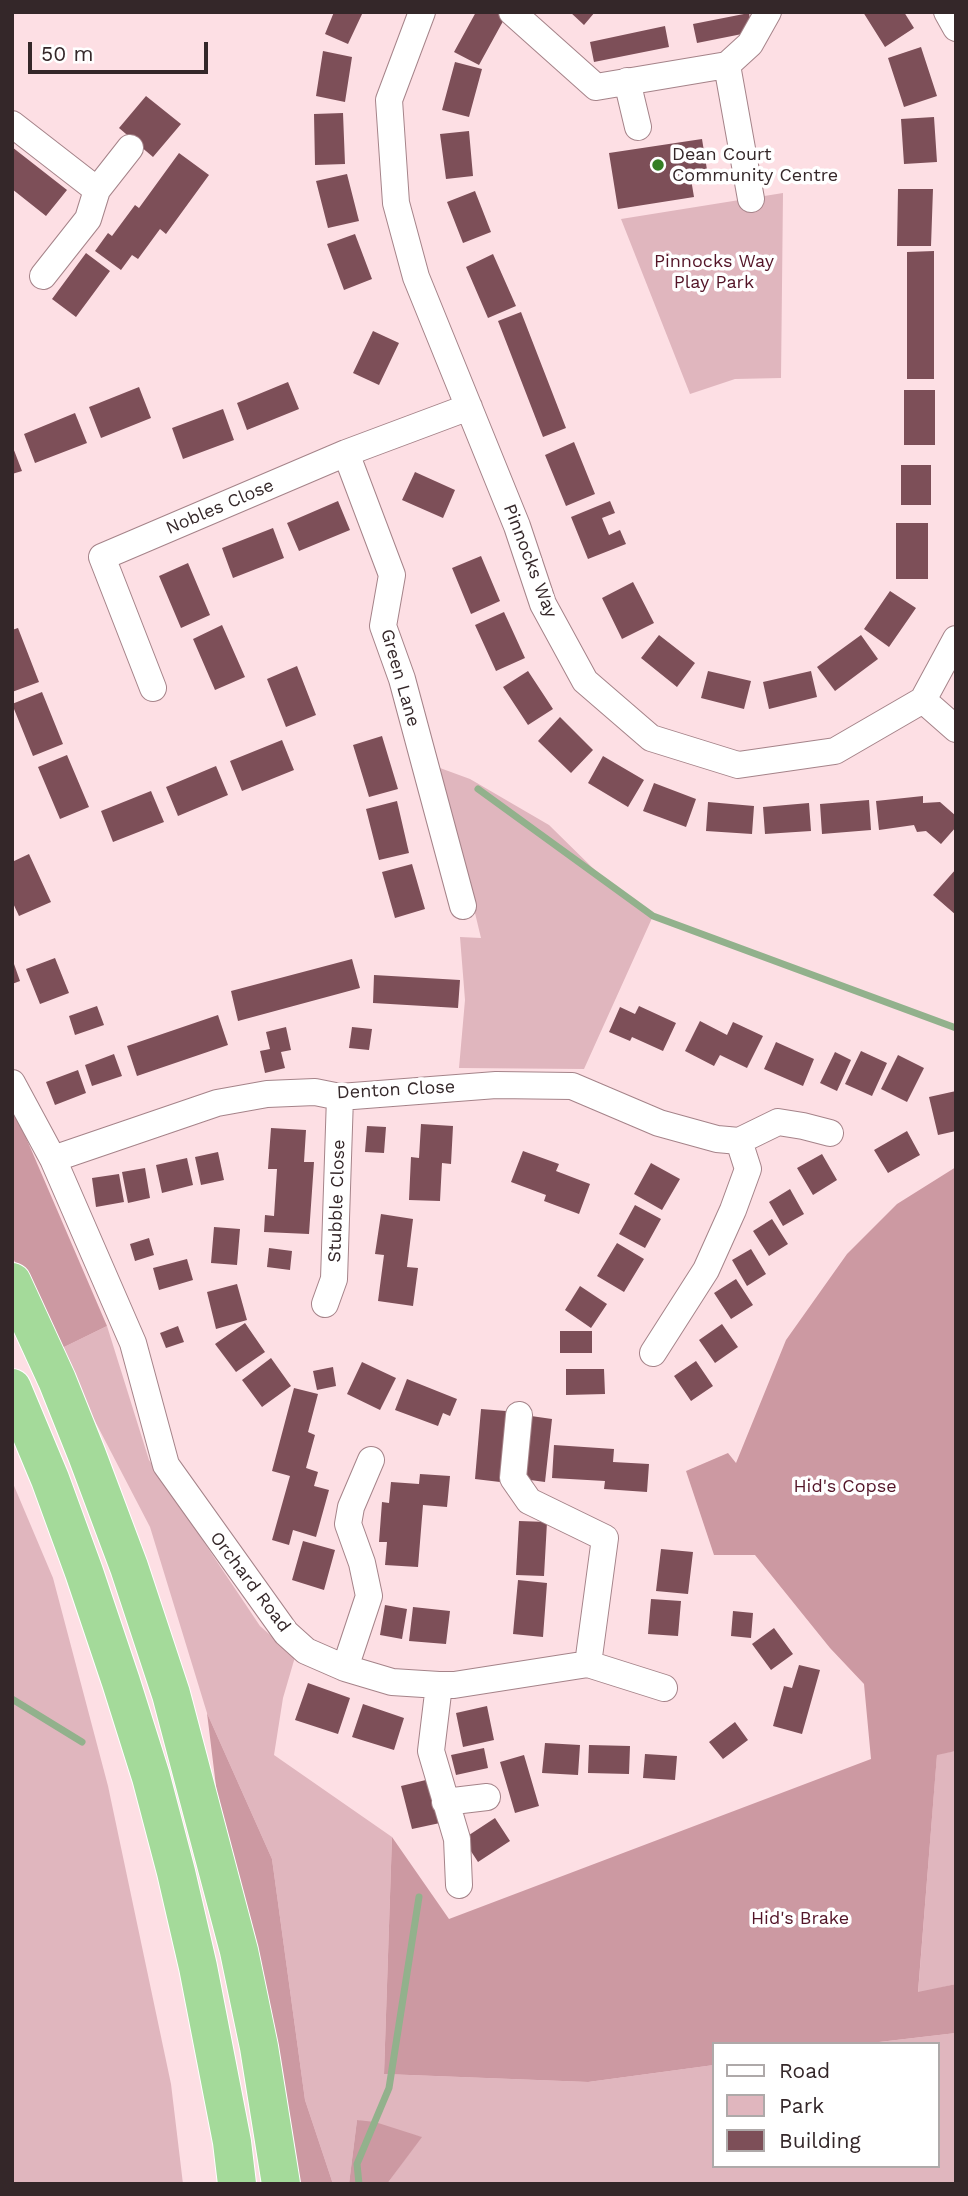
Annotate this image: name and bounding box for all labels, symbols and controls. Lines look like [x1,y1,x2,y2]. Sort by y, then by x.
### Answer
scale bar [32,28,212,72]
text: 50 m [41,41,93,66]
place label: Dean Court Community Centre [672,144,838,186]
marker: Dean Court Community Centre [650,157,666,173]
park label: Pinnocks Way Play Park [654,251,774,294]
street label: Nobles Close [163,475,277,539]
street label: Pinnocks Way [498,501,562,621]
street label: Green Lane [376,627,424,729]
street label: Denton Close [336,1076,456,1104]
street label: Stubble Close [324,1139,350,1263]
park label: Hid's Copse [793,1476,897,1498]
street label: Orchard Road [205,1527,295,1637]
park label: Hid's Brake [751,1908,849,1930]
legend [712,2042,940,2168]
text: Road [779,2058,830,2083]
text: Park [779,2093,824,2118]
text: Building [779,2128,861,2153]

